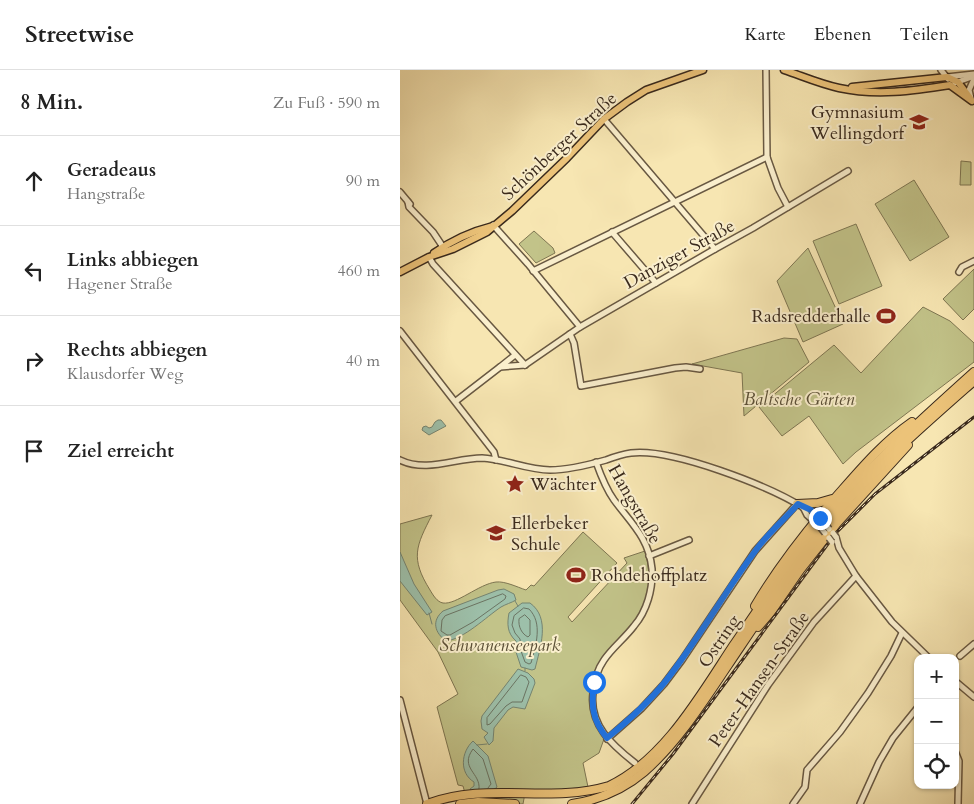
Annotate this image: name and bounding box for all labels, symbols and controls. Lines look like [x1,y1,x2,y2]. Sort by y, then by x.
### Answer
text: Streetwise [25,18,134,51]
text: Karte [744,22,786,47]
text: Ebenen [814,22,872,47]
text: Teilen [900,22,949,47]
street label: Schönberger Straße [496,86,622,206]
text: 8 Min. [20,88,83,117]
text: Zu Fuß · 590 m [273,92,380,114]
place label: Gymnasium Wellingdorf [809,100,908,146]
school or university icon: Gymnasium Wellingdorf [908,111,930,133]
text: Geradeaus [67,157,156,183]
icon: ahead [20,167,48,195]
text: 90 m [346,170,380,192]
text: Hangstraße [67,183,145,205]
street label: Danziger Straße [619,214,739,295]
text: Links abbiegen [67,247,199,273]
icon: left [20,257,48,285]
text: 460 m [338,260,380,282]
text: Hagener Straße [67,273,173,295]
place label: Radsredderhalle [752,304,871,329]
sports icon: Radsredderhalle [875,305,897,327]
text: Rechts abbiegen [67,337,208,363]
icon: right [20,347,48,375]
text: 40 m [346,350,380,372]
text: Klausdorfer Weg [67,363,183,385]
park label: Baltsche Gärten [743,387,855,412]
icon: arrive [20,437,48,465]
text: Ziel erreicht [67,438,174,464]
street label: Hangstraße [602,460,667,549]
place label: Wächter [529,472,597,497]
place icon: Wächter [504,473,526,495]
route end [809,507,832,530]
place label: Ellerbeker Schule [511,511,589,557]
school or university icon: Ellerbeker Schule [485,522,507,544]
place label: Rohdehoffplatz [591,563,707,588]
sports icon: Rohdehoffplatz [565,564,587,586]
street label: Peter-Hansen-Straße [703,606,816,752]
street label: Ostring [692,609,747,673]
park label: Schwanenseepark [440,633,560,658]
map controls [914,654,959,789]
button: + [914,654,959,699]
route start [583,671,606,694]
button: − [914,699,959,744]
button: locate [914,744,959,789]

